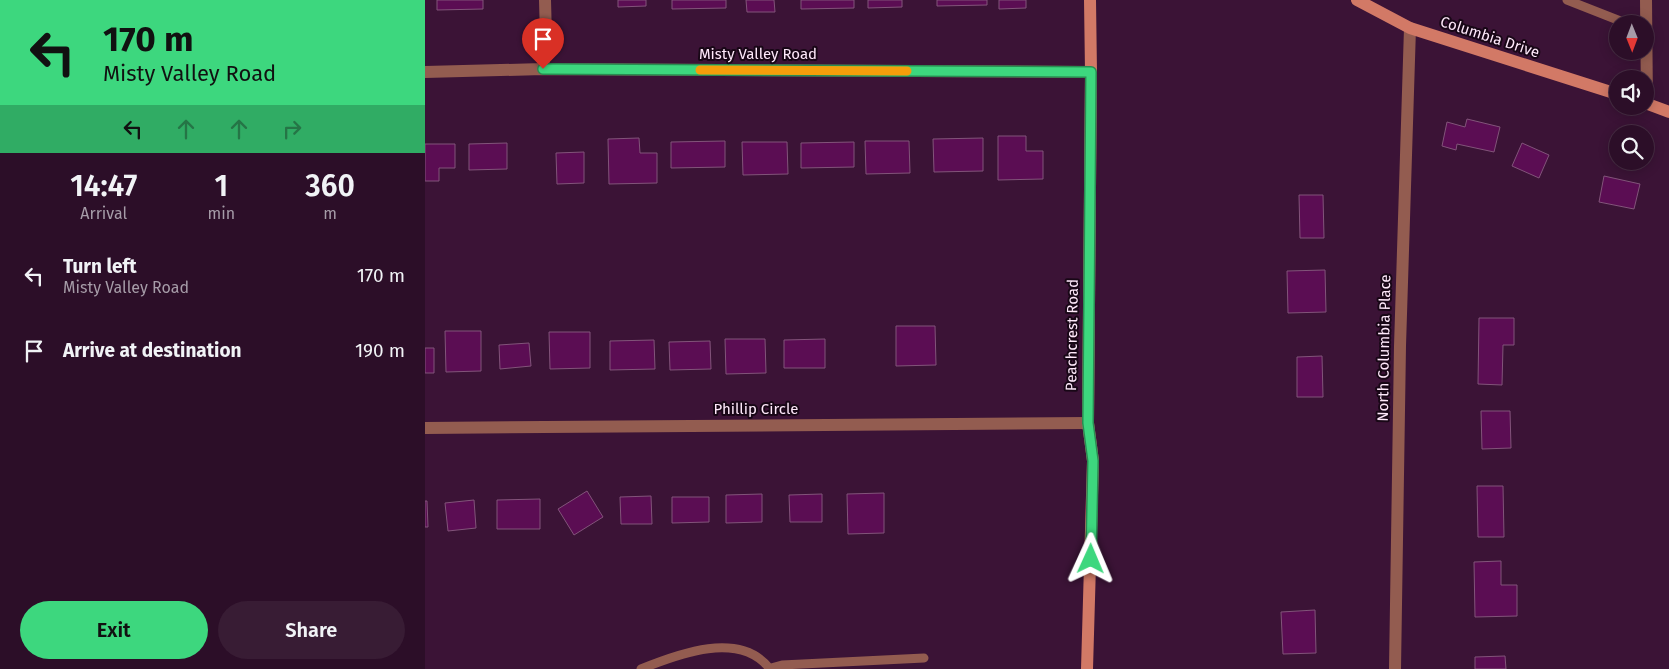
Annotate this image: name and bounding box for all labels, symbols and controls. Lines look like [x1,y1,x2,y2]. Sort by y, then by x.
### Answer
street label: Columbia Drive [1438,12,1542,62]
north arrow [1609,15,1654,60]
map controls [1609,15,1654,170]
text: 170 m [103,18,194,60]
pin [522,18,564,69]
icon: left [20,20,85,85]
icon: arrive [529,25,557,53]
street label: Misty Valley Road [699,45,817,63]
text: Misty Valley Road [103,60,276,87]
button: sound [1609,70,1654,115]
icon: left [119,115,147,143]
icon: ahead [172,115,200,143]
icon: ahead [225,115,253,143]
icon: right [278,115,306,143]
button: search [1609,125,1654,170]
text: 14:47 [70,168,137,204]
text: 1 [215,168,228,204]
text: 360 [305,168,355,204]
text: Arrival [80,204,127,223]
text: min [208,204,235,223]
text: m [323,204,337,223]
text: Turn left [63,255,137,278]
icon: left [20,262,48,290]
text: 170 m [357,264,405,287]
street label: North Columbia Place [1374,274,1394,422]
text: Misty Valley Road [63,278,189,297]
street label: Peachcrest Road [1062,279,1082,391]
icon: arrive [20,337,48,365]
text: Arrive at destination [63,339,242,362]
text: 190 m [355,339,405,362]
street label: Phillip Circle [714,400,798,418]
position arrow [1064,532,1116,584]
button: Exit [20,601,208,659]
button: Share [218,601,405,659]

